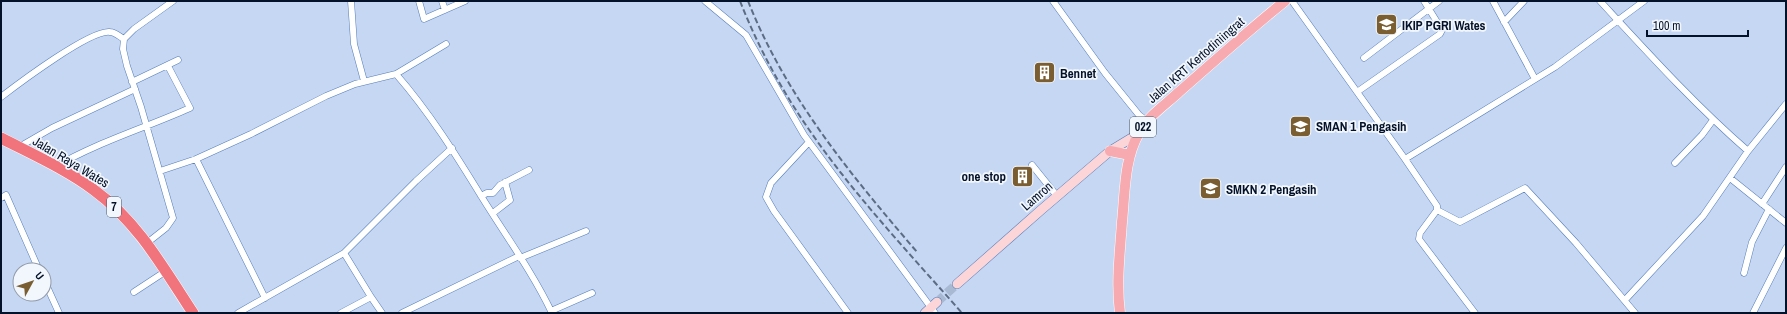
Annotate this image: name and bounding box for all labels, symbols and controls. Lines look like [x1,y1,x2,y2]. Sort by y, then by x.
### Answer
school or university icon: IKIP PGRI Wates [1374,12,1400,38]
scale bar [1647,12,1748,38]
street label: Jalan KRT Kertodiniingrat [1144,13,1248,107]
place label: IKIP PGRI Wates [1402,17,1486,34]
text: 100 m [1653,18,1680,34]
building icon: Bennet [1031,60,1057,86]
place label: Bennet [1060,65,1097,82]
school or university icon: SMAN 1 Pengasih [1288,113,1314,139]
road number: 022 [1130,117,1156,137]
place label: SMAN 1 Pengasih [1316,118,1407,135]
street label: Jalan Raya Wates [30,133,112,191]
building icon: one stop [1009,163,1035,189]
place label: one stop [962,168,1006,185]
school or university icon: SMKN 2 Pengasih [1197,176,1223,202]
street label: Lamron [1018,178,1056,214]
place label: SMKN 2 Pengasih [1226,181,1317,198]
road number: 7 [107,197,121,217]
north arrow [12,262,52,302]
text: U [32,269,47,283]

